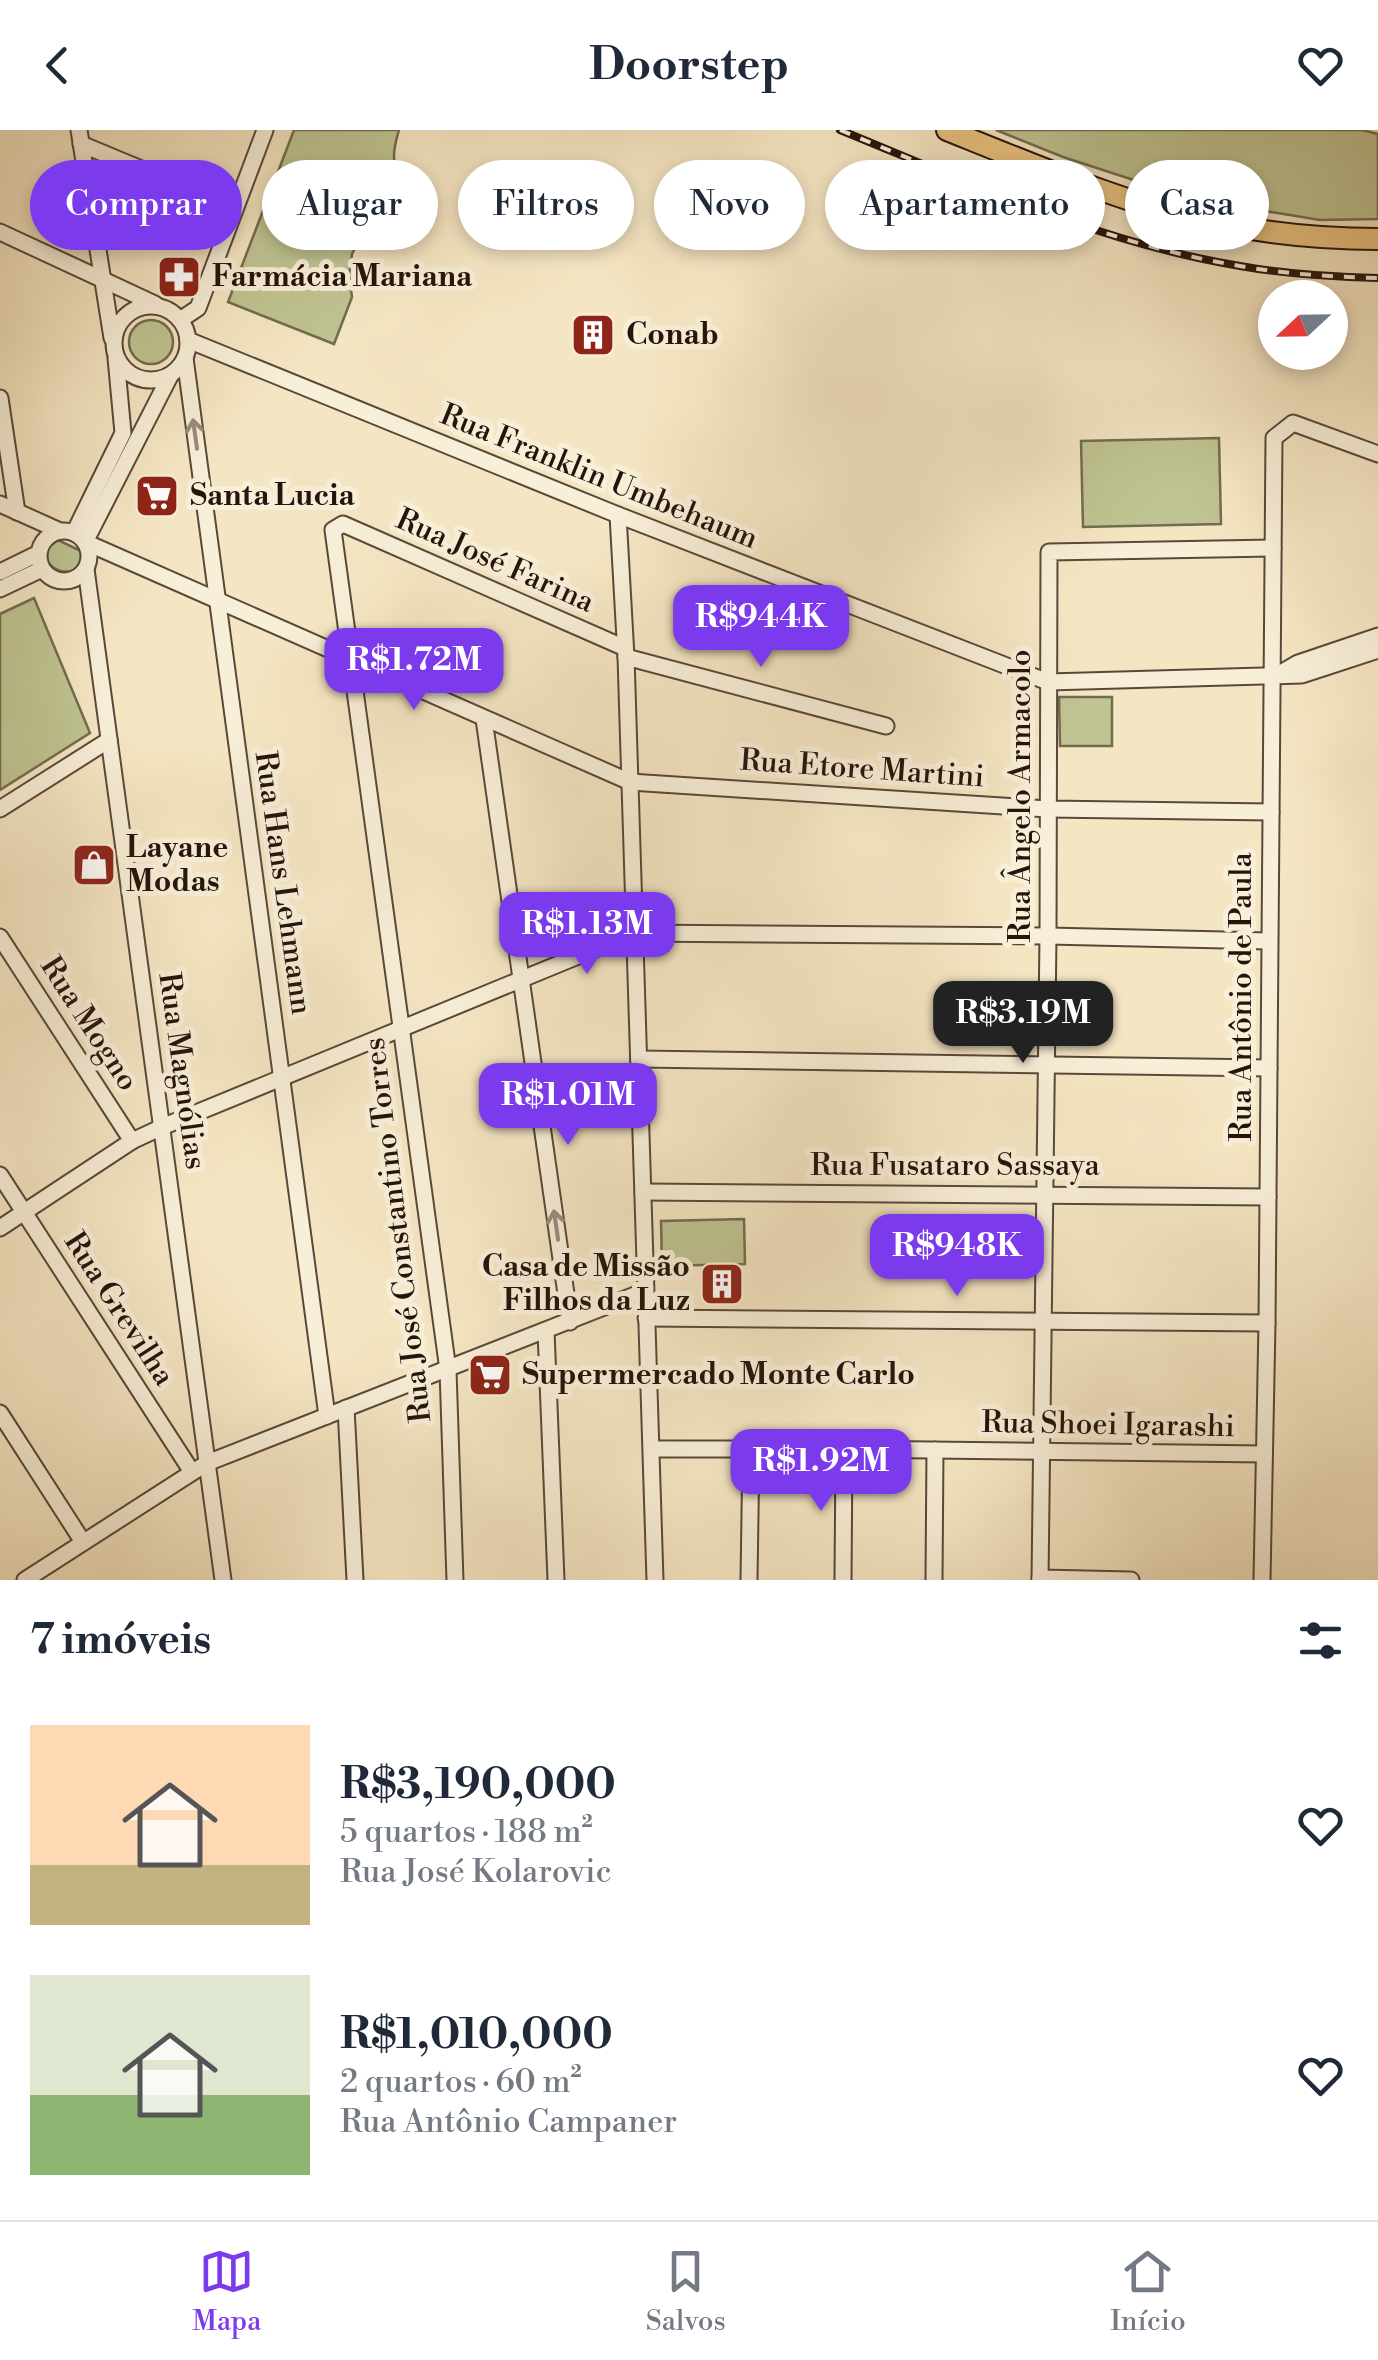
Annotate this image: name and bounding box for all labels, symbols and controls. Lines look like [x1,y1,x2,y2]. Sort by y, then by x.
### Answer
text: Doorstep [589,37,789,94]
icon: back [30,38,85,93]
icon: heart [1293,38,1348,93]
chip: Comprar [30,160,242,250]
chip: Alugar [262,160,438,250]
chip: Filtros [458,160,634,250]
chip: Novo [654,160,805,250]
chip: Apartamento [825,160,1105,250]
chip: Casa [1125,160,1269,250]
pharmacy icon: Farmácia Mariana [156,254,202,300]
place label: Farmácia Mariana [212,258,473,296]
north arrow [1258,280,1348,370]
map controls [1258,280,1348,370]
building icon: Conab [570,312,616,358]
place label: Conab [626,316,719,354]
street label: Rua Franklin Umbehaum [435,396,763,558]
one-way arrow [186,418,204,451]
supermarket icon: Santa Lucia [134,473,180,519]
place label: Santa Lucia [190,477,356,515]
street label: Rua José Farina [390,500,601,622]
pin: R$944K [680,585,842,670]
text: R$944K [695,597,827,637]
pin: R$1.72M [322,628,506,713]
text: R$1.72M [346,640,482,680]
street label: Rua Ângelo Armacolo [1000,649,1040,943]
street label: Rua Etore Martini [739,742,986,797]
street label: Rua Hans Lehmann [246,749,320,1017]
place label: Layane Modas [126,829,228,901]
shop icon: Layane Modas [71,842,117,888]
street label: Rua Antônio de Paula [1223,852,1261,1142]
pin: R$1.13M [495,892,679,977]
text: R$1.13M [521,904,653,944]
street label: Rua Mogno [31,950,147,1098]
street label: Rua Magnólias [149,970,215,1172]
pin: R$3.19M [931,981,1115,1066]
text: R$3.19M [955,993,1091,1033]
street label: Rua José Constantino Torres [356,1035,440,1425]
pin: R$1.01M [476,1063,660,1148]
text: R$1.01M [501,1075,635,1115]
street label: Rua Fusataro Sassaya [810,1147,1100,1185]
one-way arrow [547,1209,565,1242]
pin: R$948K [876,1214,1038,1299]
street label: Rua Grevilha [55,1225,183,1394]
text: R$948K [892,1226,1022,1266]
place label: Casa de Missão Filhos da Luz [482,1248,690,1320]
building icon: Casa de Missão Filhos da Luz [699,1261,745,1307]
supermarket icon: Supermercado Monte Carlo [467,1352,513,1398]
place label: Supermercado Monte Carlo [522,1356,915,1394]
street label: Rua Shoei Igarashi [981,1404,1235,1446]
pin: R$1.92M [729,1429,913,1514]
text: R$1.92M [753,1441,889,1481]
icon: filters [1293,1613,1348,1668]
text: 7 imóveis [30,1614,211,1667]
text: R$3,190,000 [340,1759,616,1812]
icon: home [110,1765,230,1885]
icon: heart [1293,1798,1348,1853]
text: 5 quartos · 188 m² [340,1812,593,1852]
text: Rua José Kolarovic [340,1852,612,1892]
text: R$1,010,000 [340,2009,613,2062]
icon: home [110,2015,230,2135]
icon: heart [1293,2048,1348,2103]
text: 2 quartos · 60 m² [340,2062,582,2102]
text: Rua Antônio Campaner [340,2102,677,2142]
tab: Mapa [192,2244,261,2339]
tab: Salvos [646,2244,726,2339]
tab: Início [1110,2244,1186,2339]

